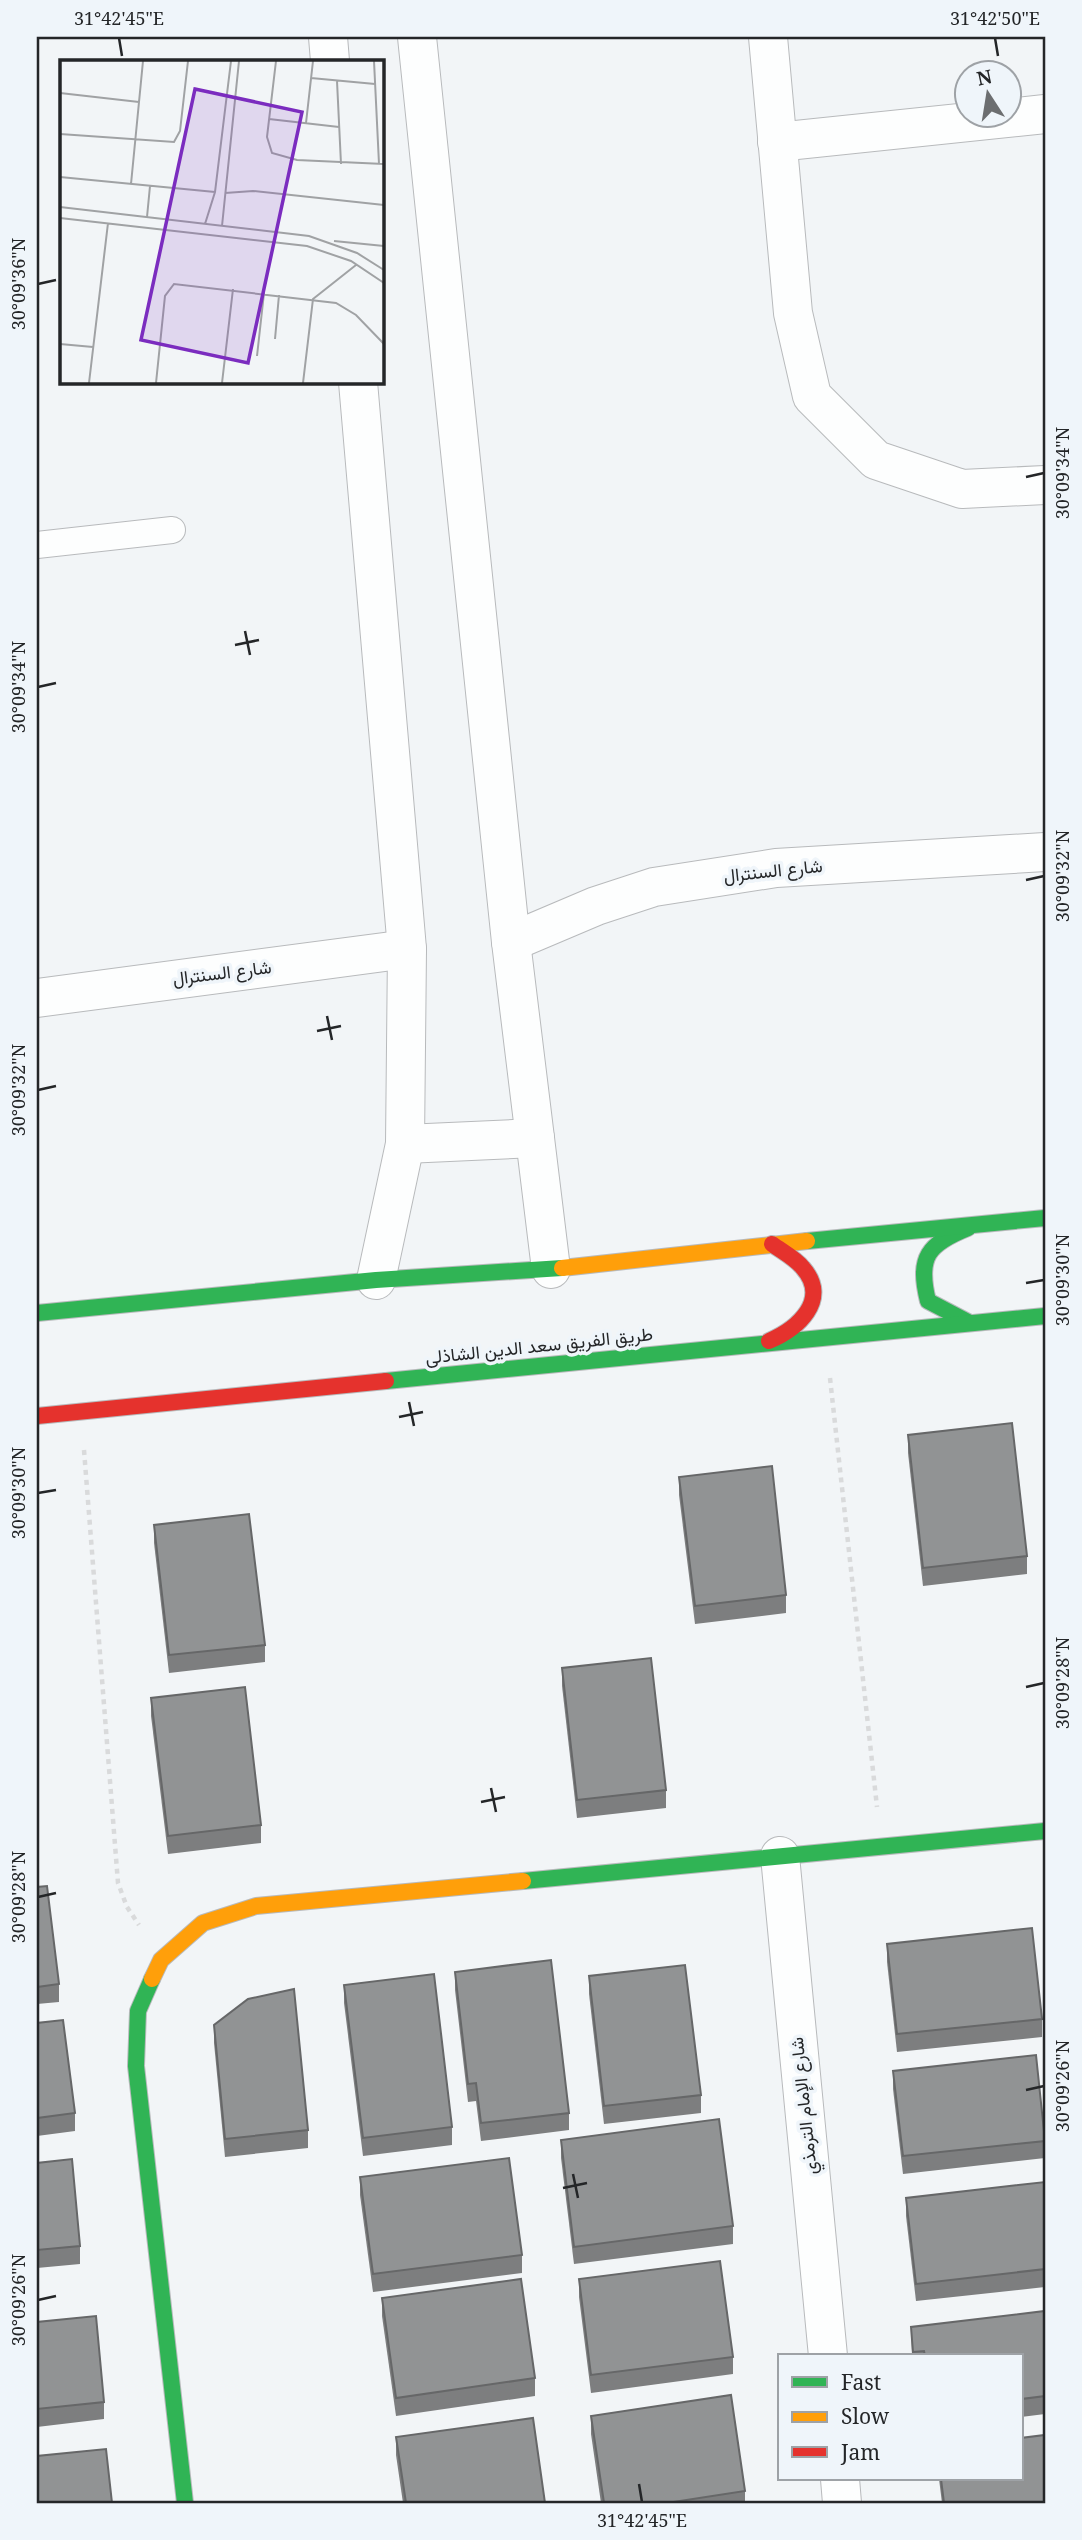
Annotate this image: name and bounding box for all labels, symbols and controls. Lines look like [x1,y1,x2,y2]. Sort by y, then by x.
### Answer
text: 31°42'45"E [74,6,164,30]
text: 31°42'50"E [950,6,1040,30]
inset map [60,60,383,383]
north arrow [953,60,1023,130]
text: N [974,63,995,92]
text: 30°09'36"N [6,237,30,330]
text: 30°09'34"N [1050,426,1074,519]
text: 30°09'34"N [6,640,30,733]
text: 30°09'32"N [1050,829,1074,922]
street label: شارع السنترال [722,853,824,888]
street label: شارع السنترال [171,954,273,991]
text: 30°09'32"N [6,1043,30,1136]
text: 30°09'30"N [1050,1233,1074,1326]
street label: طريق الفريق سعد الدين الشاذلى [424,1321,654,1369]
text: 30°09'30"N [6,1446,30,1539]
text: 30°09'28"N [1050,1636,1074,1729]
text: 30°09'28"N [6,1850,30,1943]
street label: شارع الإمام الترمذي [784,2036,826,2176]
text: 30°09'26"N [1050,2039,1074,2132]
text: 30°09'26"N [6,2253,30,2346]
legend [778,2354,1023,2480]
text: Fast [841,2368,881,2396]
text: Slow [841,2402,890,2430]
text: Jam [840,2438,880,2466]
text: 31°42'45"E [597,2508,687,2532]

